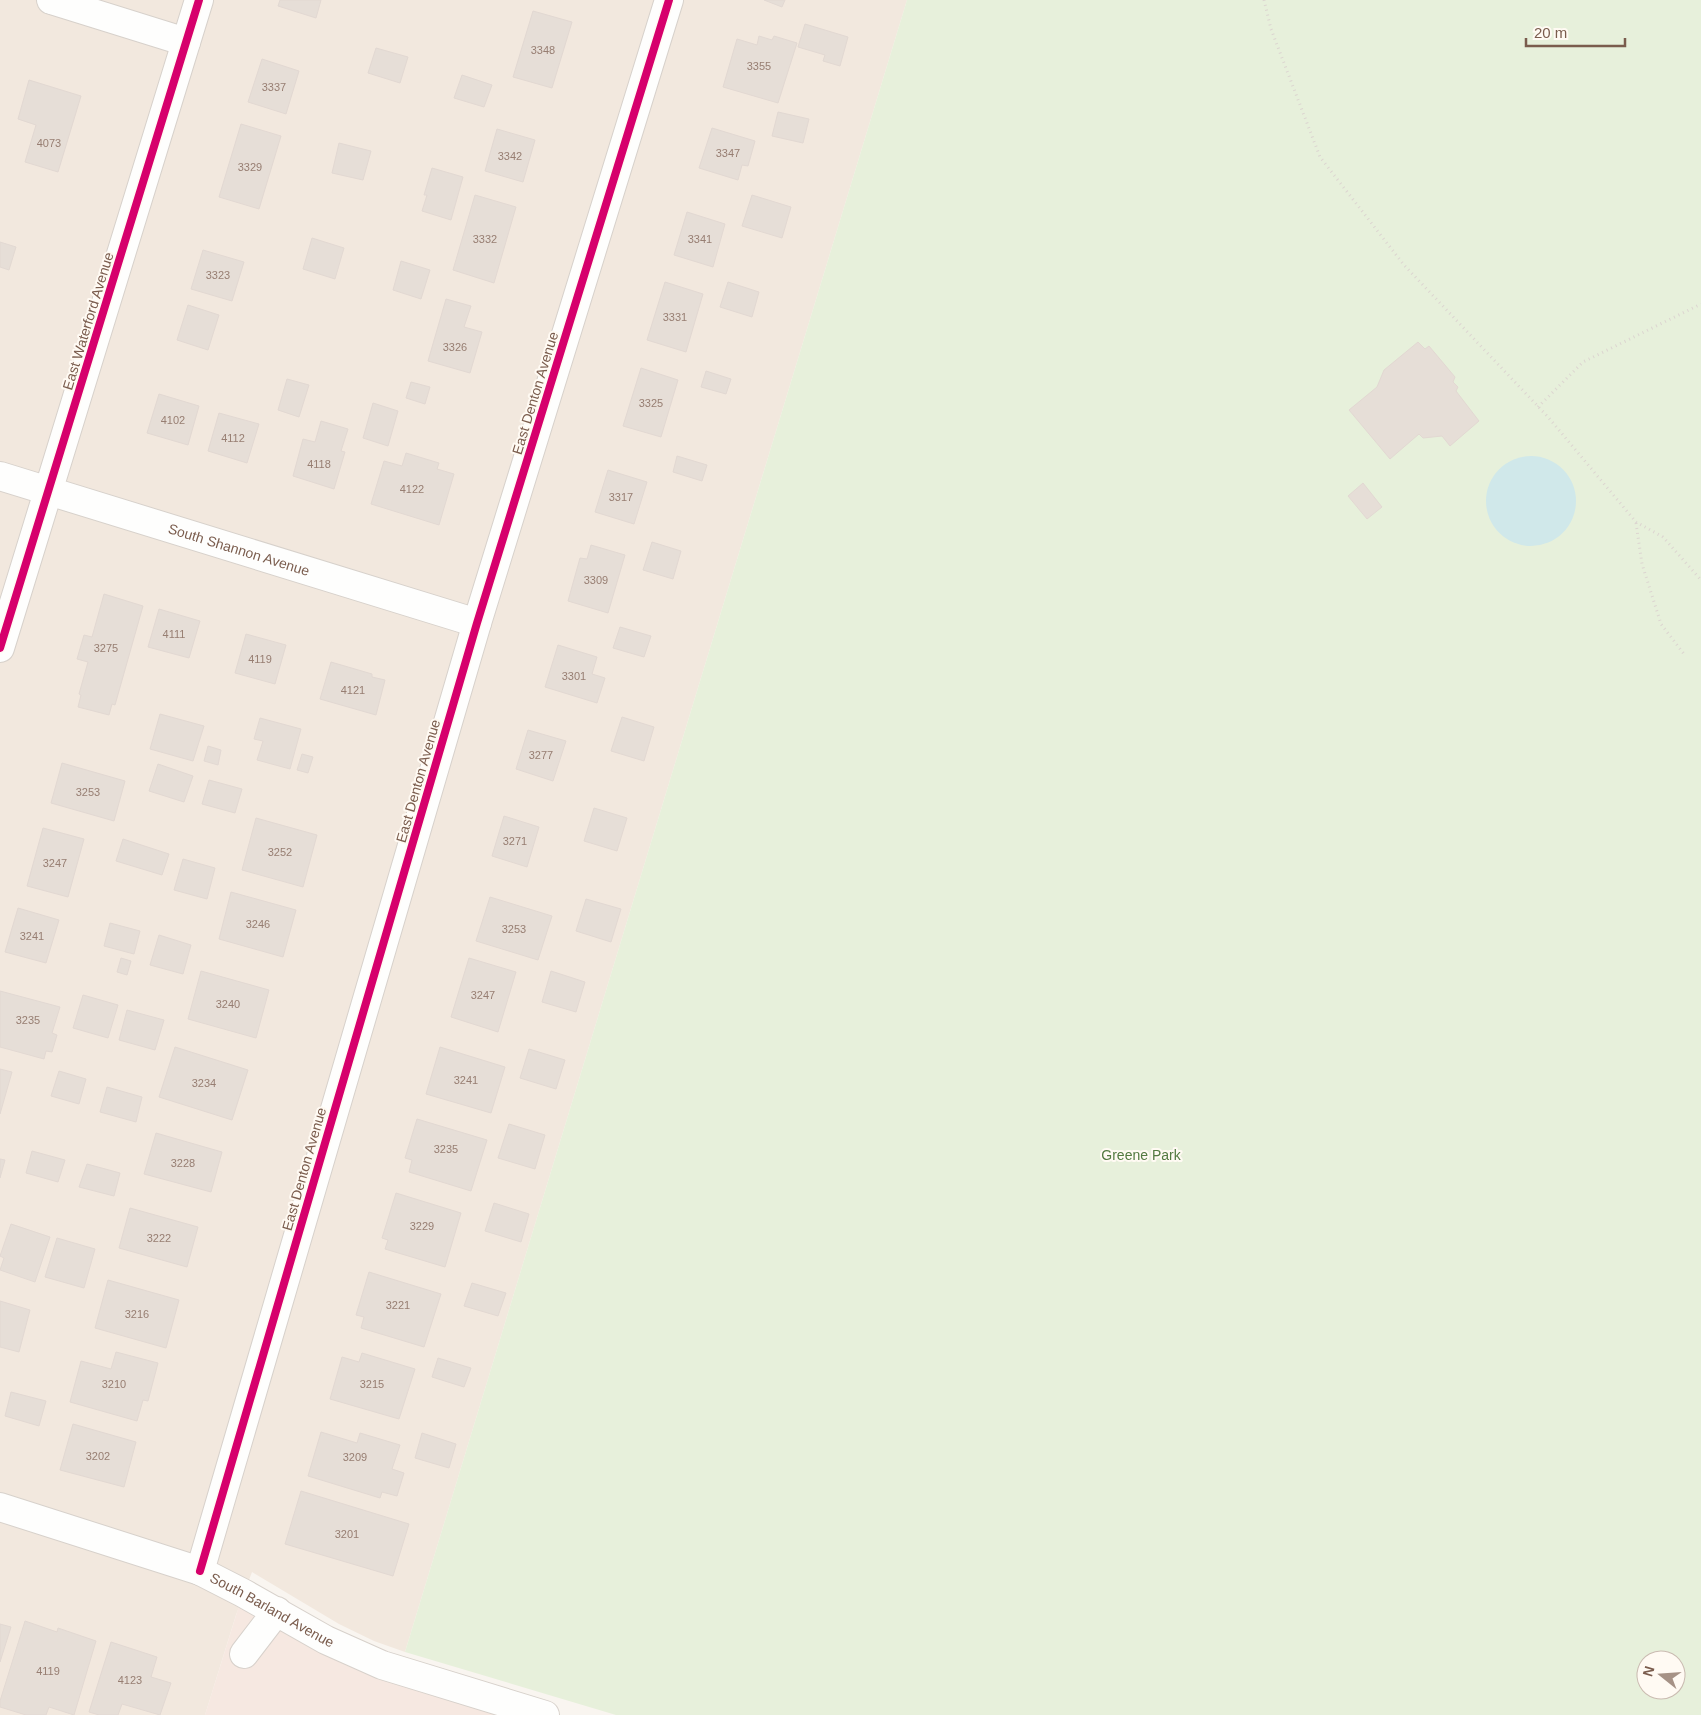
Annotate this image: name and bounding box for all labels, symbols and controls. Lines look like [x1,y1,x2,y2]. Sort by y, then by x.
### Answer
scale bar [1526,15,1625,47]
text: 20 m [1534,24,1567,41]
house number: 3348 [531,44,555,56]
house number: 3355 [747,60,771,72]
house number: 3337 [262,81,286,93]
house number: 4073 [37,137,61,149]
house number: 3347 [716,147,740,159]
house number: 3342 [498,150,522,162]
house number: 3329 [238,161,262,173]
house number: 3332 [473,233,497,245]
house number: 3341 [688,233,712,245]
street label: East Waterford Avenue [59,250,117,392]
house number: 3323 [206,269,230,281]
house number: 3331 [663,311,687,323]
street label: East Denton Avenue [509,330,561,456]
house number: 3326 [443,341,467,353]
house number: 3325 [639,397,663,409]
house number: 4102 [161,414,185,426]
house number: 4112 [221,432,245,444]
house number: 4118 [307,458,331,470]
house number: 4122 [400,483,424,495]
house number: 3317 [609,491,633,503]
street label: South Shannon Avenue [166,520,312,579]
house number: 3309 [584,574,608,586]
house number: 4111 [163,628,185,640]
house number: 3275 [94,642,118,654]
house number: 4119 [248,653,272,665]
house number: 3301 [562,670,586,682]
house number: 4121 [341,684,365,696]
street label: East Denton Avenue [393,717,443,844]
house number: 3277 [529,749,553,761]
house number: 3253 [76,786,100,798]
house number: 3271 [503,835,527,847]
house number: 3252 [268,846,292,858]
house number: 3247 [43,857,67,869]
house number: 3246 [246,918,270,930]
house number: 3253 [502,923,526,935]
house number: 3241 [20,930,44,942]
house number: 3247 [471,989,495,1001]
house number: 3240 [216,998,240,1010]
house number: 3235 [16,1014,40,1026]
house number: 3241 [454,1074,478,1086]
house number: 3234 [192,1077,216,1089]
street label: East Denton Avenue [279,1105,329,1232]
house number: 3235 [434,1143,458,1155]
park label: Greene Park [1101,1147,1182,1163]
house number: 3228 [171,1157,195,1169]
house number: 3229 [410,1220,434,1232]
house number: 3222 [147,1232,171,1244]
house number: 3221 [386,1299,410,1311]
house number: 3216 [125,1308,149,1320]
house number: 3210 [102,1378,126,1390]
house number: 3215 [360,1378,384,1390]
house number: 3202 [86,1450,110,1462]
house number: 3209 [343,1451,367,1463]
house number: 3201 [335,1528,359,1540]
street label: South Barland Avenue [207,1570,337,1651]
north arrow [1636,1650,1686,1700]
text: N [1639,1664,1658,1678]
house number: 4119 [36,1665,60,1677]
house number: 4123 [118,1674,142,1686]

